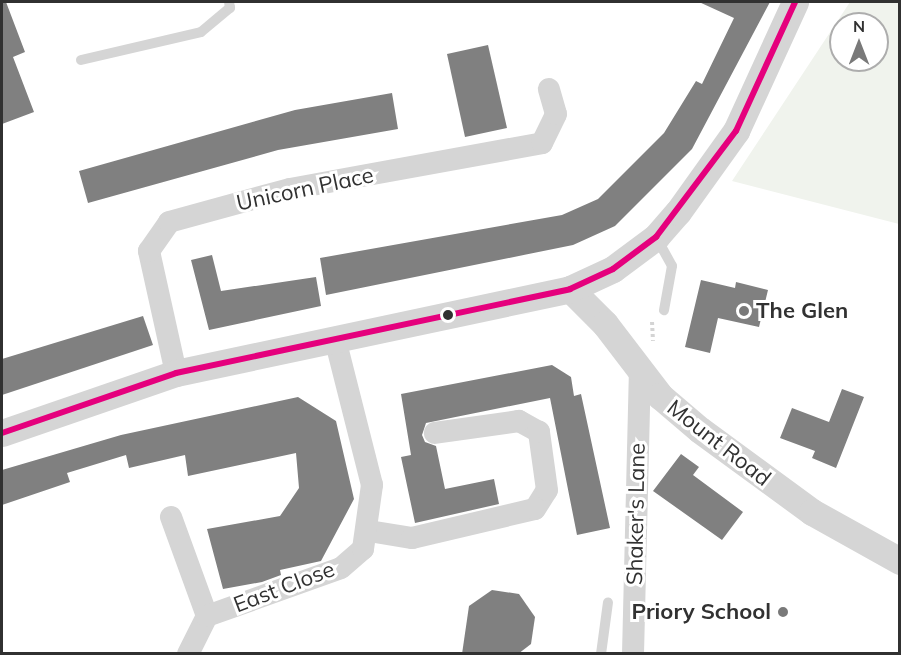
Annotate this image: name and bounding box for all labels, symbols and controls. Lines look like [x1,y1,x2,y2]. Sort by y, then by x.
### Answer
north arrow [829,12,889,72]
text: N [853,16,865,36]
street label: Unicorn Place [234,162,376,216]
place label: The Glen [756,298,848,324]
marker: The Glen [737,304,751,318]
unlabelled marker [442,309,454,321]
street label: Mount Road [662,394,776,492]
street label: Shaker's Lane [622,443,650,585]
street label: East Close [230,556,338,618]
place label: Priory School [632,599,771,625]
marker: Priory School [776,605,790,619]

